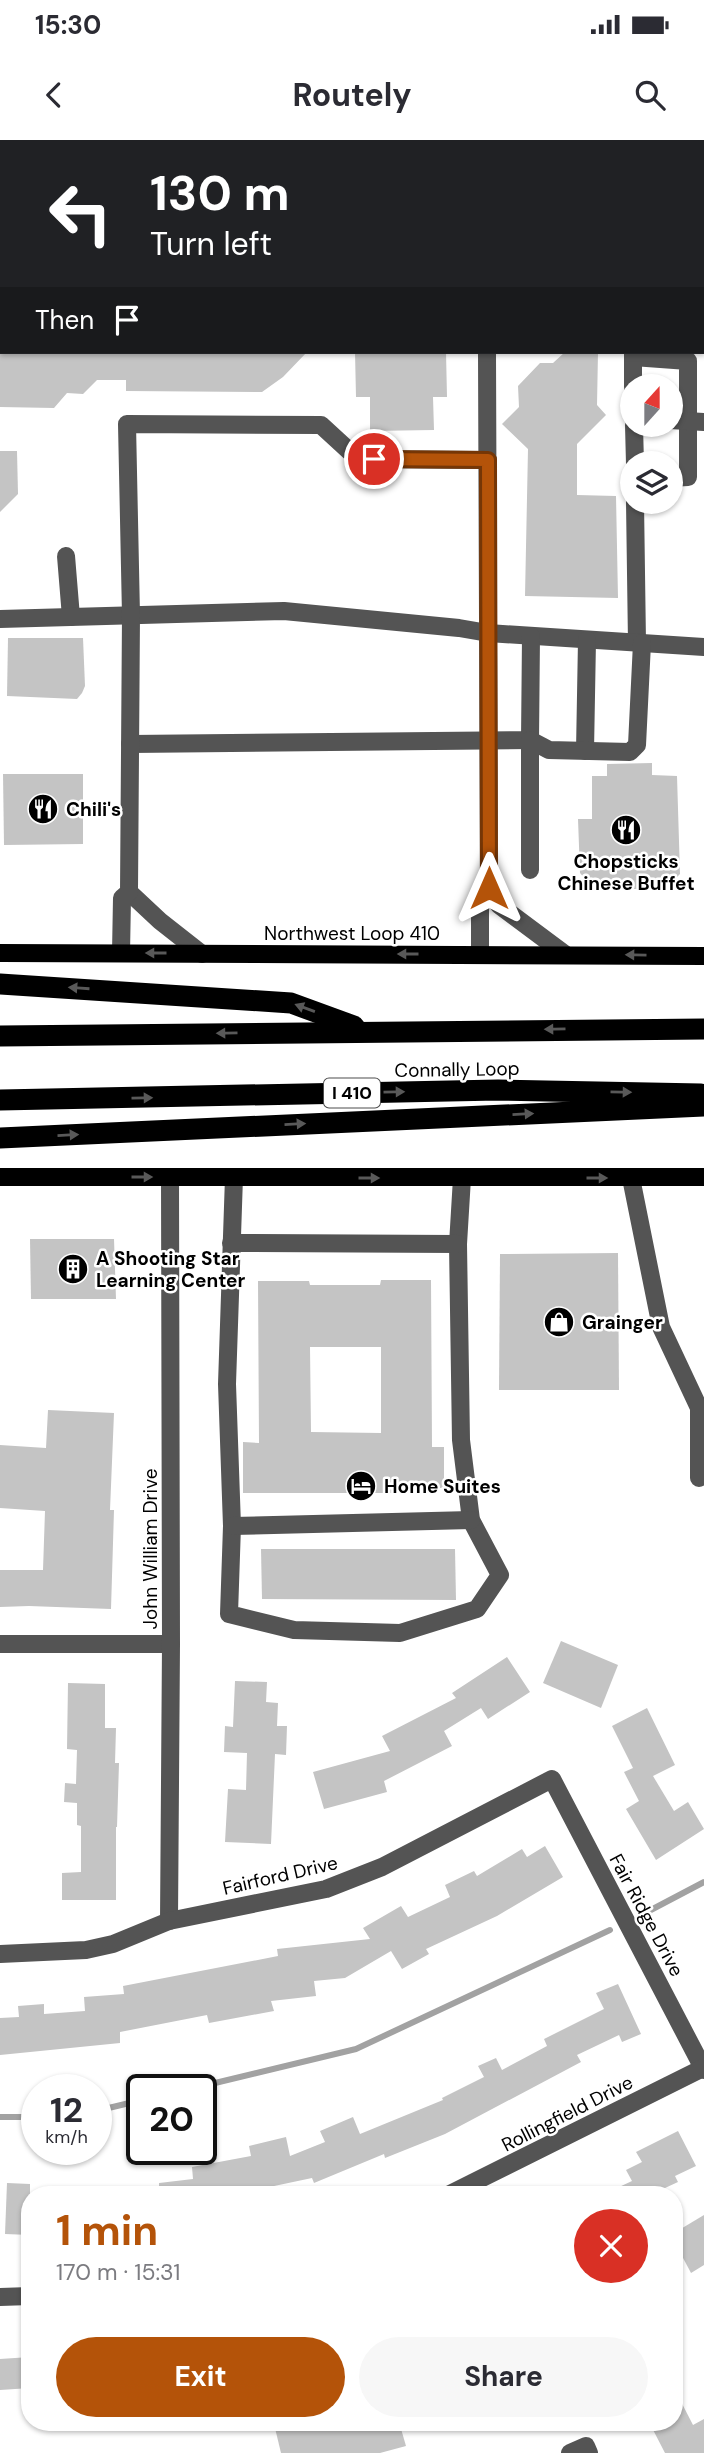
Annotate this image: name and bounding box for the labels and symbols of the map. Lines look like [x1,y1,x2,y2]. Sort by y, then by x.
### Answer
north arrow [620,374,682,438]
pin [344,429,404,489]
restaurant icon: Chili's [26,792,60,826]
place label: Chili's [66,797,121,822]
restaurant icon: Chopsticks Chinese Buffet [609,813,643,847]
place label: Chopsticks Chinese Buffet [557,849,695,896]
position arrow [452,851,526,925]
street label: Northwest Loop 410 [264,921,440,946]
one-way arrow [145,947,167,959]
one-way arrow [397,948,419,960]
one-way arrow [625,949,647,961]
one-way arrow [67,982,89,993]
one-way arrow [294,1002,315,1013]
one-way arrow [543,1023,565,1035]
one-way arrow [216,1027,238,1039]
street label: Connally Loop [394,1056,520,1083]
road number: I 410 [324,1078,380,1108]
one-way arrow [610,1086,632,1098]
one-way arrow [383,1087,405,1098]
one-way arrow [131,1092,153,1104]
one-way arrow [512,1109,534,1120]
one-way arrow [285,1119,307,1130]
one-way arrow [57,1129,79,1140]
one-way arrow [131,1171,153,1183]
one-way arrow [358,1172,380,1184]
one-way arrow [586,1172,608,1184]
place label: A Shooting Star Learning Center [96,1246,246,1293]
building icon: A Shooting Star Learning Center [56,1252,90,1286]
shop icon: Grainger [542,1305,576,1339]
place label: Grainger [582,1310,663,1335]
street label: John William Drive [138,1469,163,1629]
hotel icon: Home Suites [344,1469,378,1503]
place label: Home Suites [384,1474,501,1499]
street label: Fairford Drive [220,1850,340,1901]
street label: Fair Ridge Drive [604,1850,689,1981]
street label: Rollingfield Drive [497,2070,637,2157]
speed limit sign: 20 [126,2074,217,2165]

